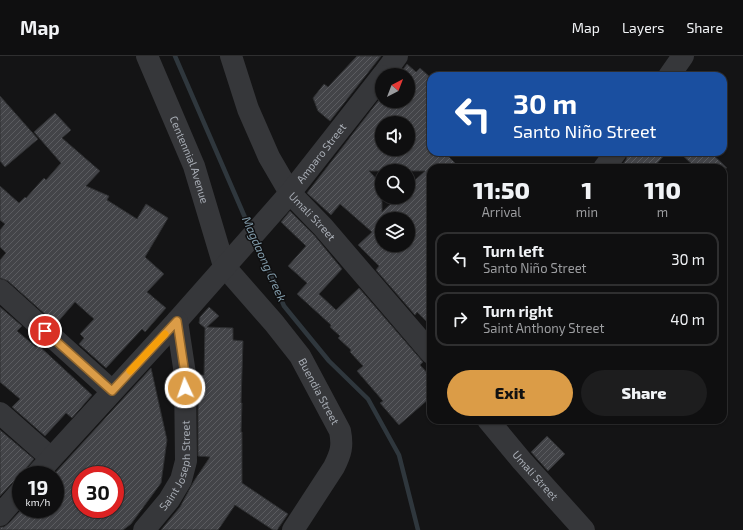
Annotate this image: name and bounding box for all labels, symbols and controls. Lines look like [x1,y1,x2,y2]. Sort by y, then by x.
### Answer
text: Map [20,16,60,39]
text: Map [572,19,600,36]
text: Layers [622,19,664,36]
text: Share [686,19,723,36]
north arrow [375,68,415,108]
map controls [375,68,415,252]
text: 30 m [513,86,577,120]
icon: left [447,88,499,140]
street label: Centennial Avenue [167,114,212,205]
button: sound [375,116,415,156]
street label: Amparo Street [293,120,348,186]
text: Santo Niño Street [513,120,656,142]
button: search [375,164,415,204]
text: 11:50 [473,175,530,204]
text: 1 [582,175,592,204]
text: 110 [644,175,681,204]
street label: Umali Street [287,189,339,243]
text: Arrival [482,204,521,220]
text: min [576,204,598,220]
text: m [657,204,668,220]
button: layers [375,212,415,252]
water label: Magdaong Creek [240,214,290,303]
text: Turn left [483,242,544,260]
icon: left [449,248,471,270]
text: 30 m [671,250,705,268]
text: Santo Niño Street [483,260,587,276]
text: Turn right [483,302,553,320]
icon: right [449,308,471,330]
text: 40 m [670,310,705,328]
pin [28,314,62,348]
icon: arrive [34,320,56,342]
text: Saint Anthony Street [483,320,604,336]
street label: Buendia Street [296,356,342,427]
position arrow [164,367,206,409]
button: Exit [447,370,573,416]
button: Share [581,370,707,416]
street label: Saint Joseph Street [156,420,192,513]
street label: Umali Street [510,448,561,503]
speed limit sign: 30 [72,466,124,518]
text: 19 [28,475,48,499]
text: km/h [26,496,50,508]

